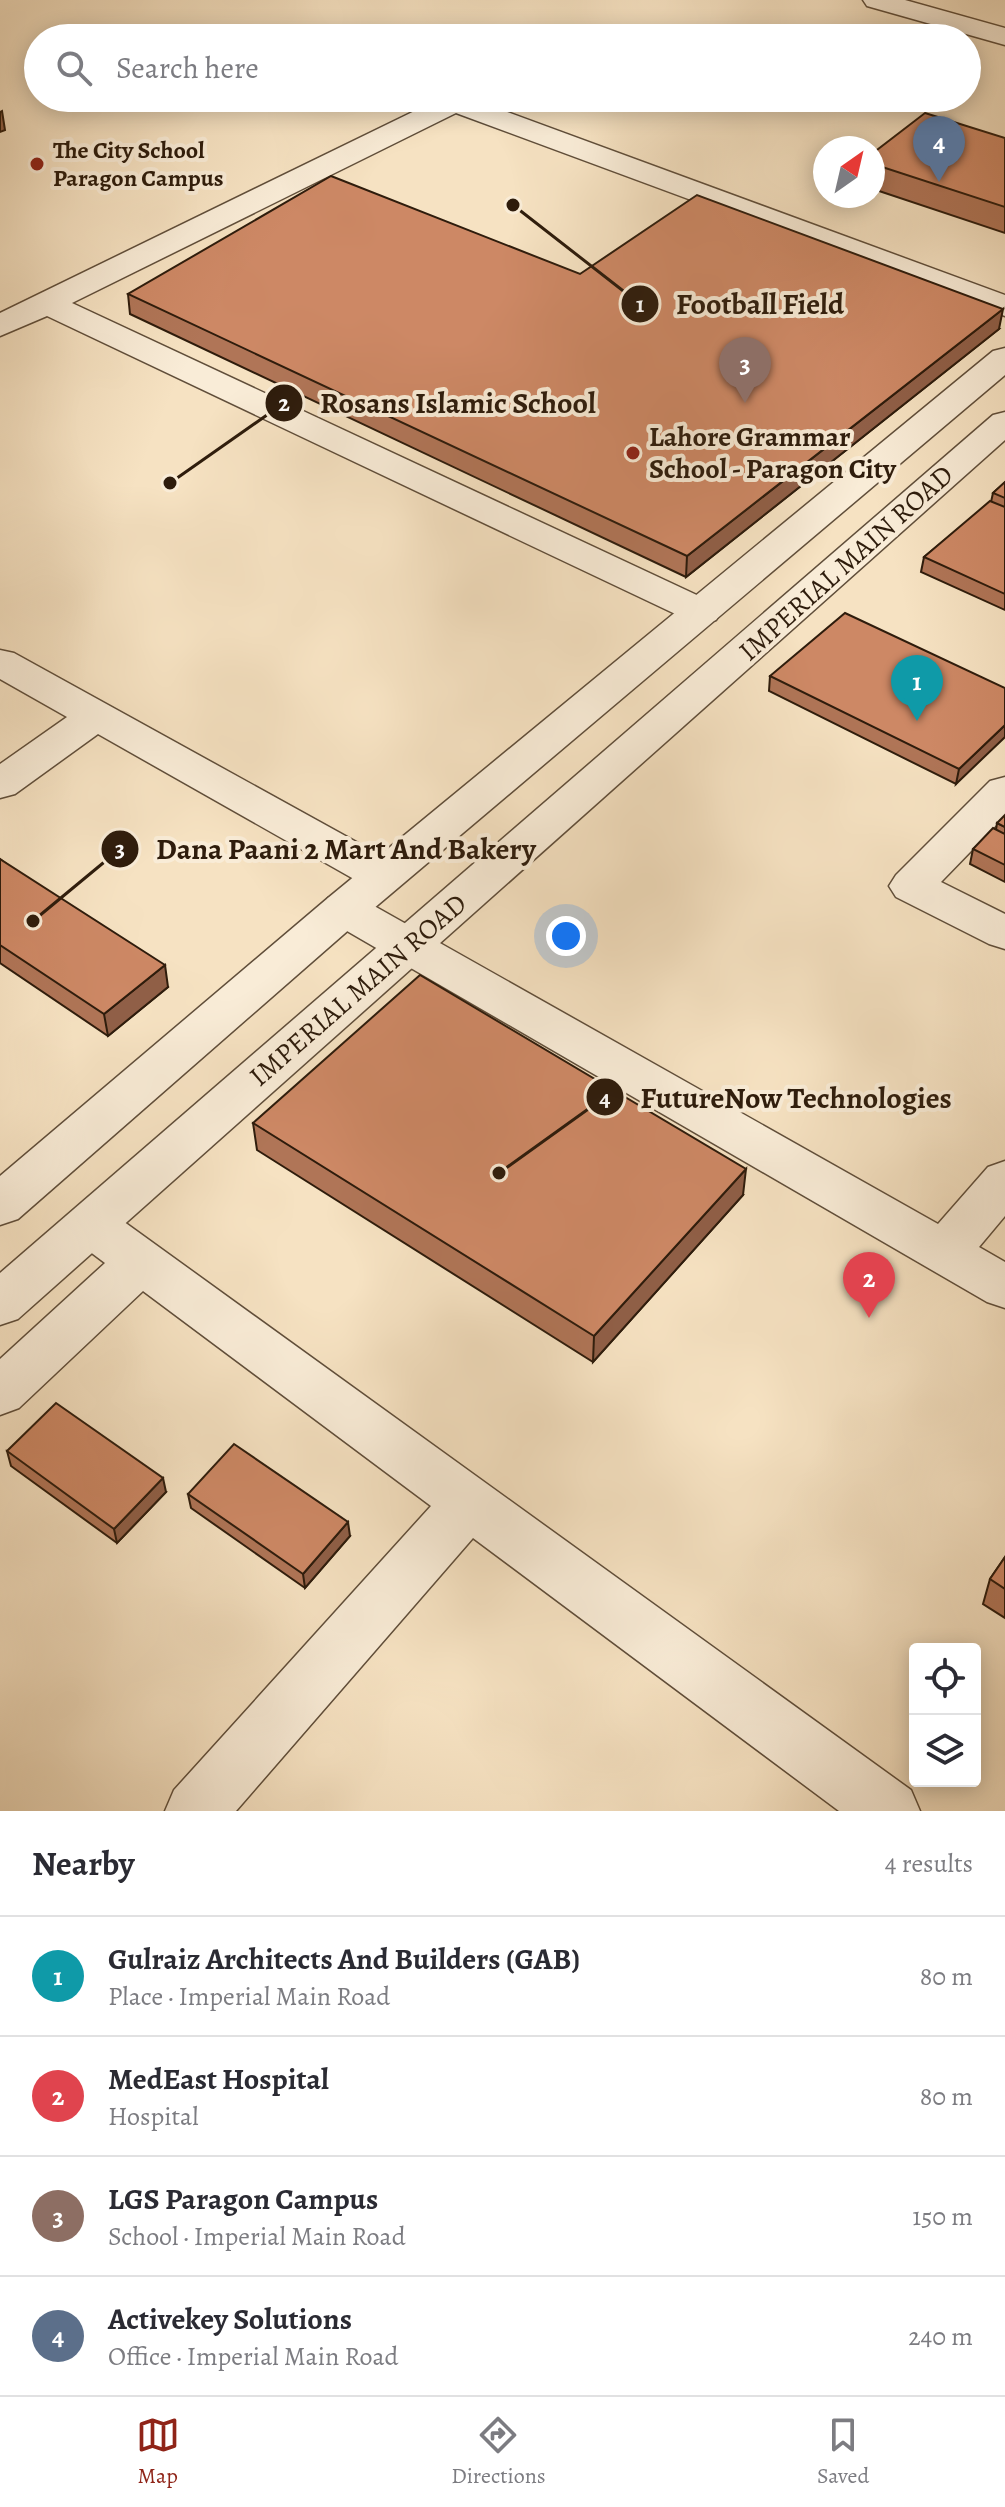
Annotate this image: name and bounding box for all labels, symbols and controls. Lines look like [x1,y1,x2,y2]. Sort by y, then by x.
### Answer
search box [24,24,981,112]
icon: search [52,46,96,90]
text: Search here [116,48,259,88]
pin: 4 [913,116,965,182]
place label: The City School Paragon Campus [53,134,224,194]
north arrow [813,136,885,208]
marker: The City School Paragon Campus [28,155,46,173]
callout: Football Field [620,277,860,331]
text: Football Field [676,284,845,324]
text: 1 [636,288,645,320]
pin: 3 [719,337,771,403]
callout: Rosans Islamic School [264,376,612,430]
text: Rosans Islamic School [320,383,596,423]
text: 2 [278,387,290,419]
place label: Lahore Grammar School - Paragon City [649,418,897,488]
marker: Lahore Grammar School - Paragon City [624,444,642,462]
street label: IMPERIAL MAIN ROAD [730,456,962,670]
pin: 1 [891,655,943,721]
callout: Dana Paani 2 Mart And Bakery [100,822,552,876]
text: Dana Paani 2 Mart And Bakery [156,829,537,869]
text: 3 [115,833,125,865]
street label: IMPERIAL MAIN ROAD [241,885,475,1095]
your location [546,916,586,956]
callout: FutureNow Technologies [585,1070,968,1124]
text: FutureNow Technologies [640,1078,952,1118]
text: 4 [599,1082,611,1114]
pin: 2 [843,1252,895,1318]
map controls [909,1643,981,1787]
button: locate [909,1643,981,1715]
button: layers [909,1715,981,1787]
text: Nearby [32,1840,135,1887]
text: 4 results [885,1846,973,1881]
text: Gulraiz Architects And Builders (GAB) [108,1939,580,1979]
text: 1 [53,1959,63,1994]
text: 80 m [920,1959,973,1994]
text: Place · Imperial Main Road [108,1979,390,2014]
text: MedEast Hospital [108,2059,329,2099]
text: 2 [52,2079,64,2114]
text: 80 m [920,2079,973,2114]
text: Hospital [108,2099,199,2134]
text: LGS Paragon Campus [108,2179,378,2219]
text: 3 [52,2199,64,2234]
text: 150 m [912,2199,973,2234]
text: School · Imperial Main Road [108,2219,406,2254]
text: Activekey Solutions [108,2299,352,2339]
text: 4 [52,2319,64,2354]
text: 240 m [908,2319,973,2354]
text: Office · Imperial Main Road [108,2339,399,2374]
tab: Map [136,2413,180,2491]
tab: Directions [451,2413,546,2491]
tab: Saved [817,2413,869,2491]

